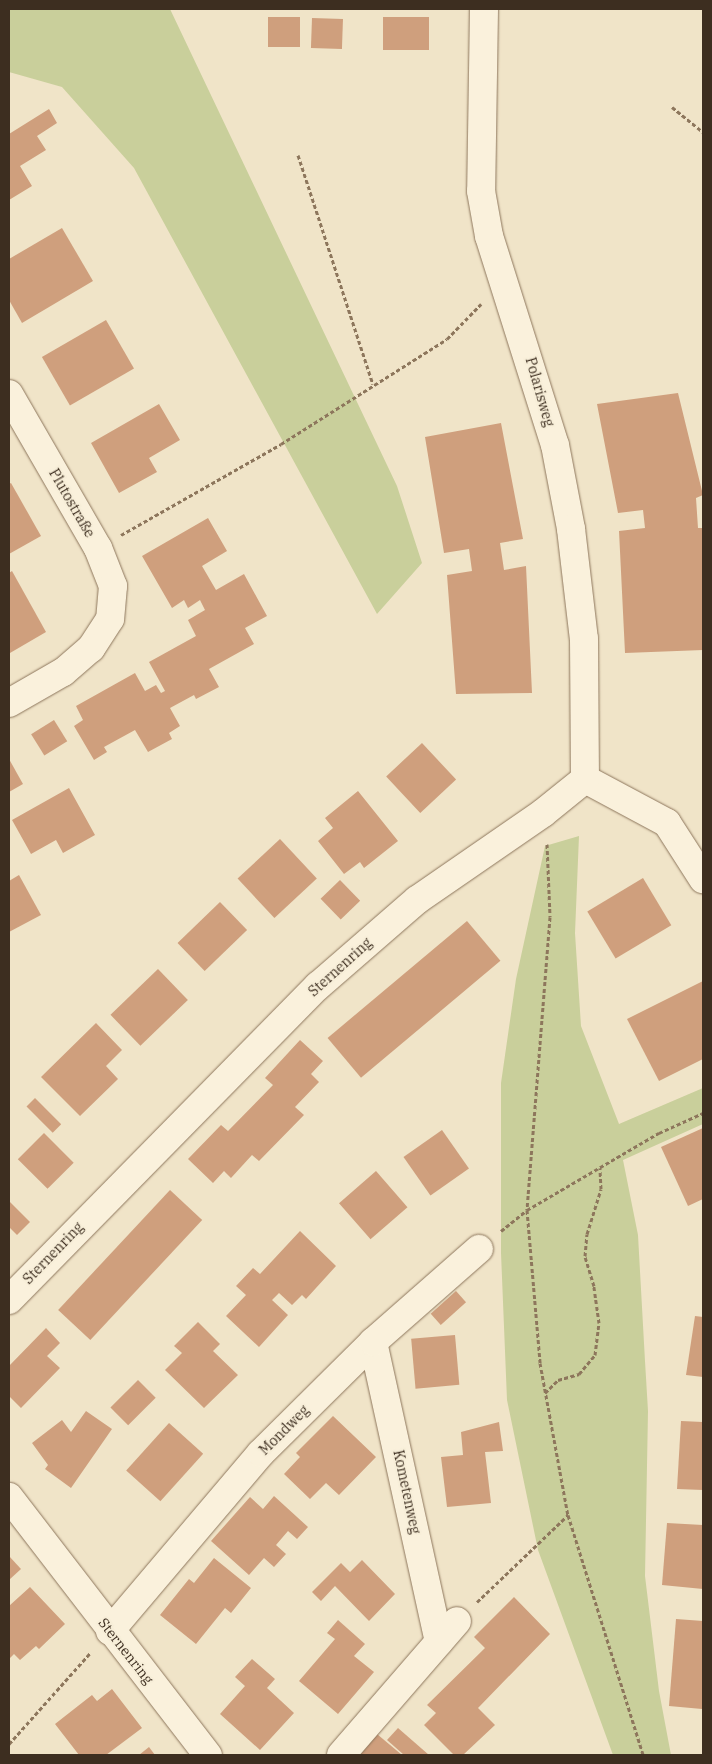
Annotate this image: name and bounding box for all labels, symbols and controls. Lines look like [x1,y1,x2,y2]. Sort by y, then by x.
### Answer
street label: Polarisweg [522,355,558,429]
street label: Plutostraße [46,466,98,540]
street label: Sternenring [305,934,375,1000]
street label: Sternenring [19,1219,87,1287]
street label: Mondweg [256,1402,312,1458]
street label: Kometenweg [390,1448,424,1536]
street label: Sternenring [95,1615,157,1687]

